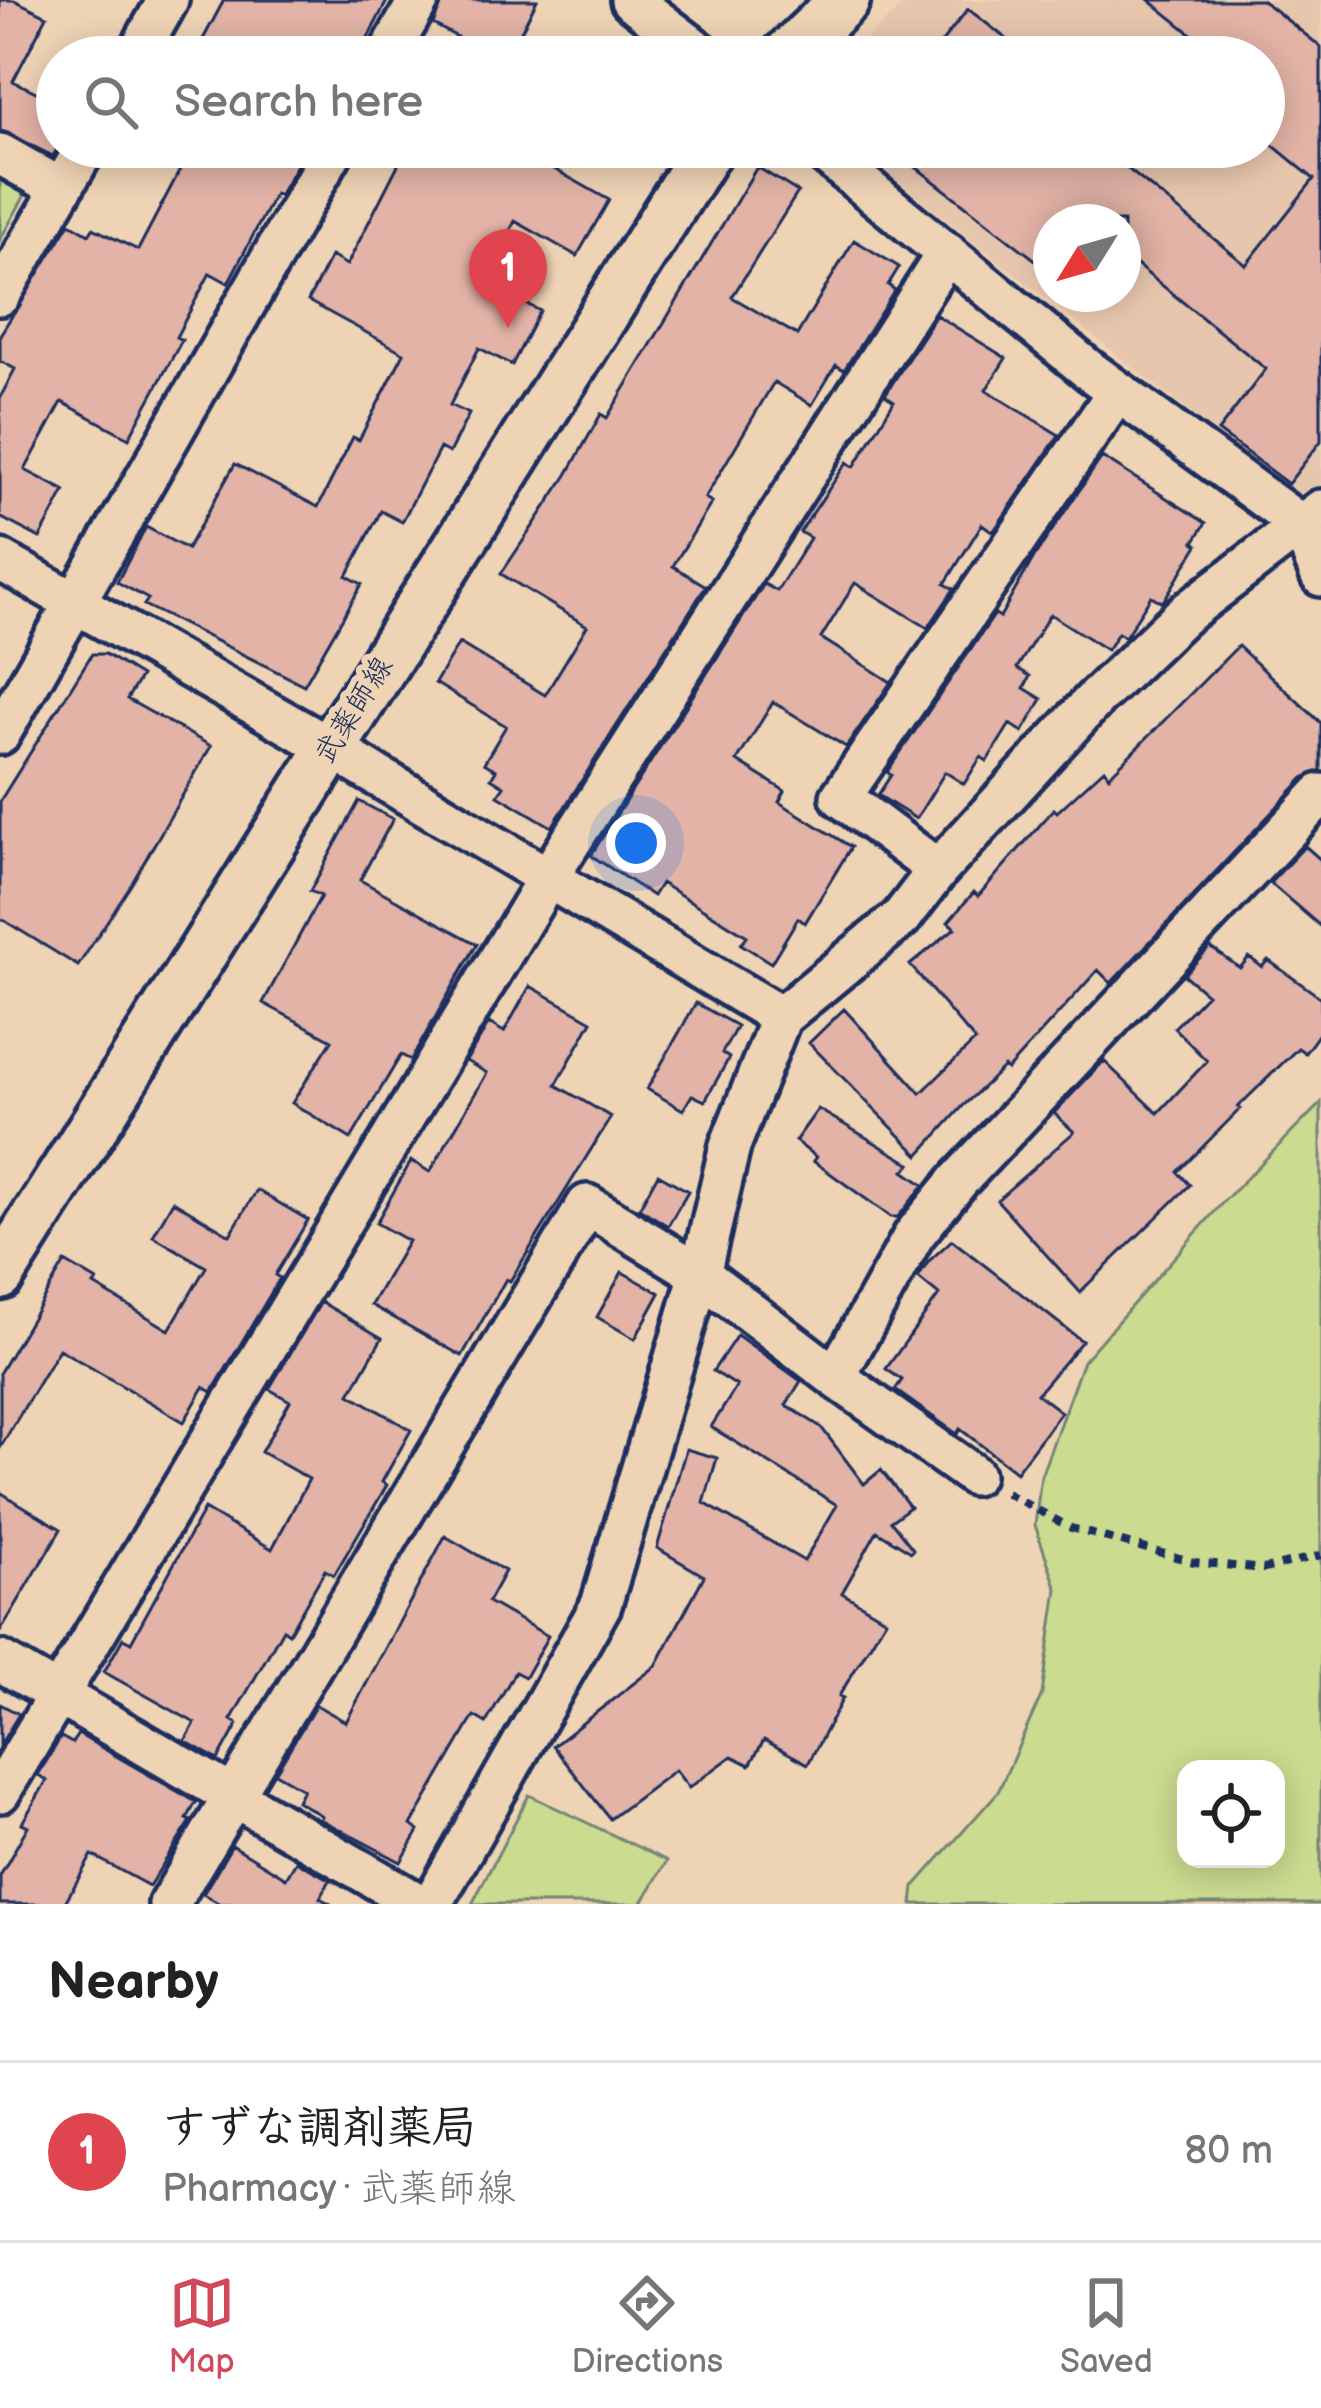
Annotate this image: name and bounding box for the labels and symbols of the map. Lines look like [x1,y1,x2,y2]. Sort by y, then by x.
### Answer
north arrow [1033,204,1141,312]
pin: 1 [469,229,547,328]
street label: 武薬師線 [307,650,401,771]
your location [606,813,666,873]

